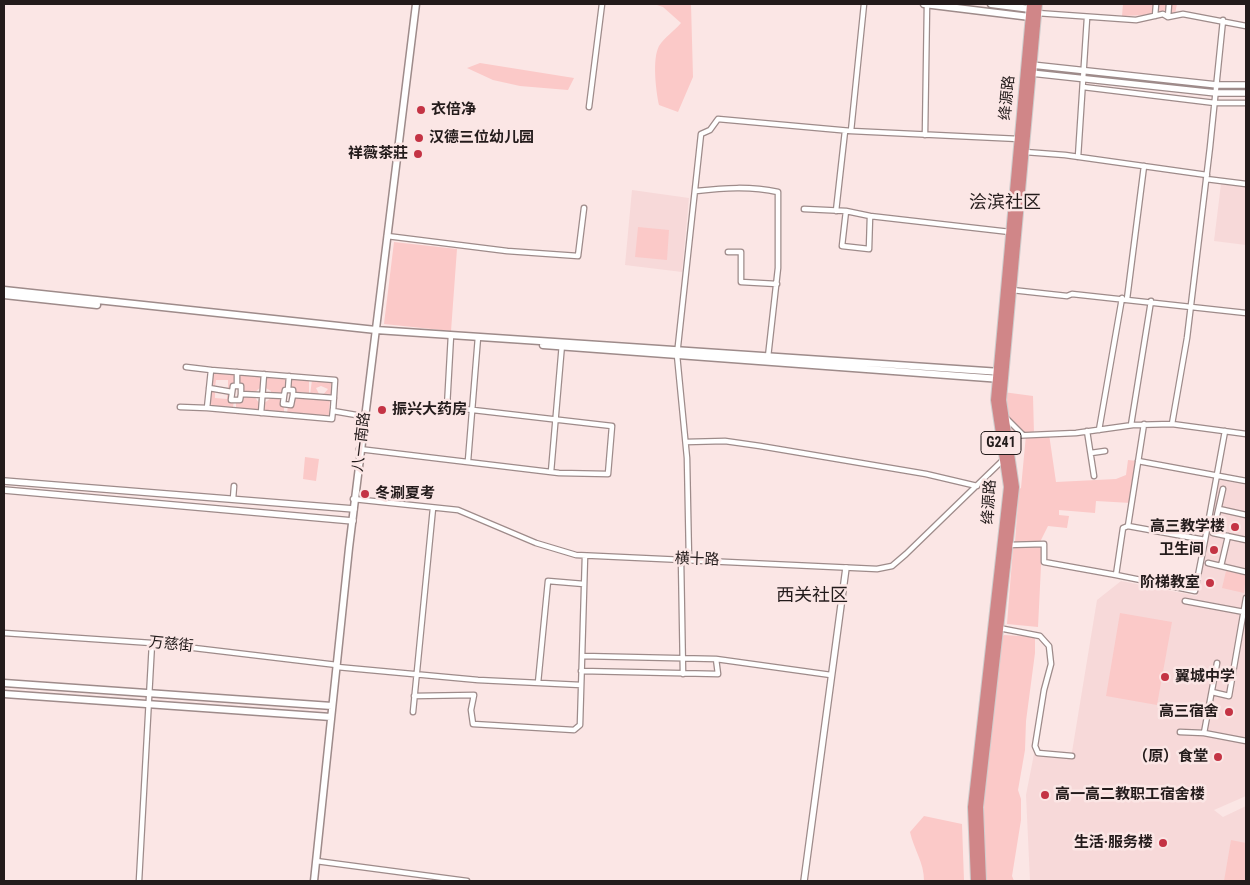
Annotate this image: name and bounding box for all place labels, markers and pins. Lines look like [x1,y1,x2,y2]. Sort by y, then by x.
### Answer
place label: 衣倍净 [431,101,476,119]
marker: 衣倍净 [415,104,427,116]
place label: 汉德三位幼儿园 [429,129,534,147]
marker: 汉德三位幼儿园 [413,132,425,144]
place label: 祥薇茶莊 [348,145,408,163]
marker: 祥薇茶莊 [412,148,424,160]
place label: 振兴大药房 [392,401,467,419]
marker: 振兴大药房 [376,404,388,416]
place label: 冬涮夏考 [375,485,435,503]
marker: 冬涮夏考 [359,488,371,500]
place label: 高三教学楼 [1150,518,1225,536]
marker: 高三教学楼 [1229,521,1241,533]
place label: 卫生间 [1159,541,1204,559]
marker: 卫生间 [1208,544,1220,556]
place label: 阶梯教室 [1140,574,1200,592]
marker: 阶梯教室 [1204,577,1216,589]
place label: 翼城中学 [1175,668,1235,686]
marker: 翼城中学 [1159,671,1171,683]
place label: 高三宿舍 [1159,703,1219,721]
marker: 高三宿舍 [1223,706,1235,718]
place label: （原）食堂 [1133,748,1208,766]
marker: （原）食堂 [1212,751,1224,763]
place label: 高一高二教职工宿舍楼 [1055,786,1205,804]
marker: 高一高二教职工宿舍楼 [1039,789,1051,801]
place label: 生活·服务楼 [1074,834,1153,852]
marker: 生活·服务楼 [1157,837,1169,849]

